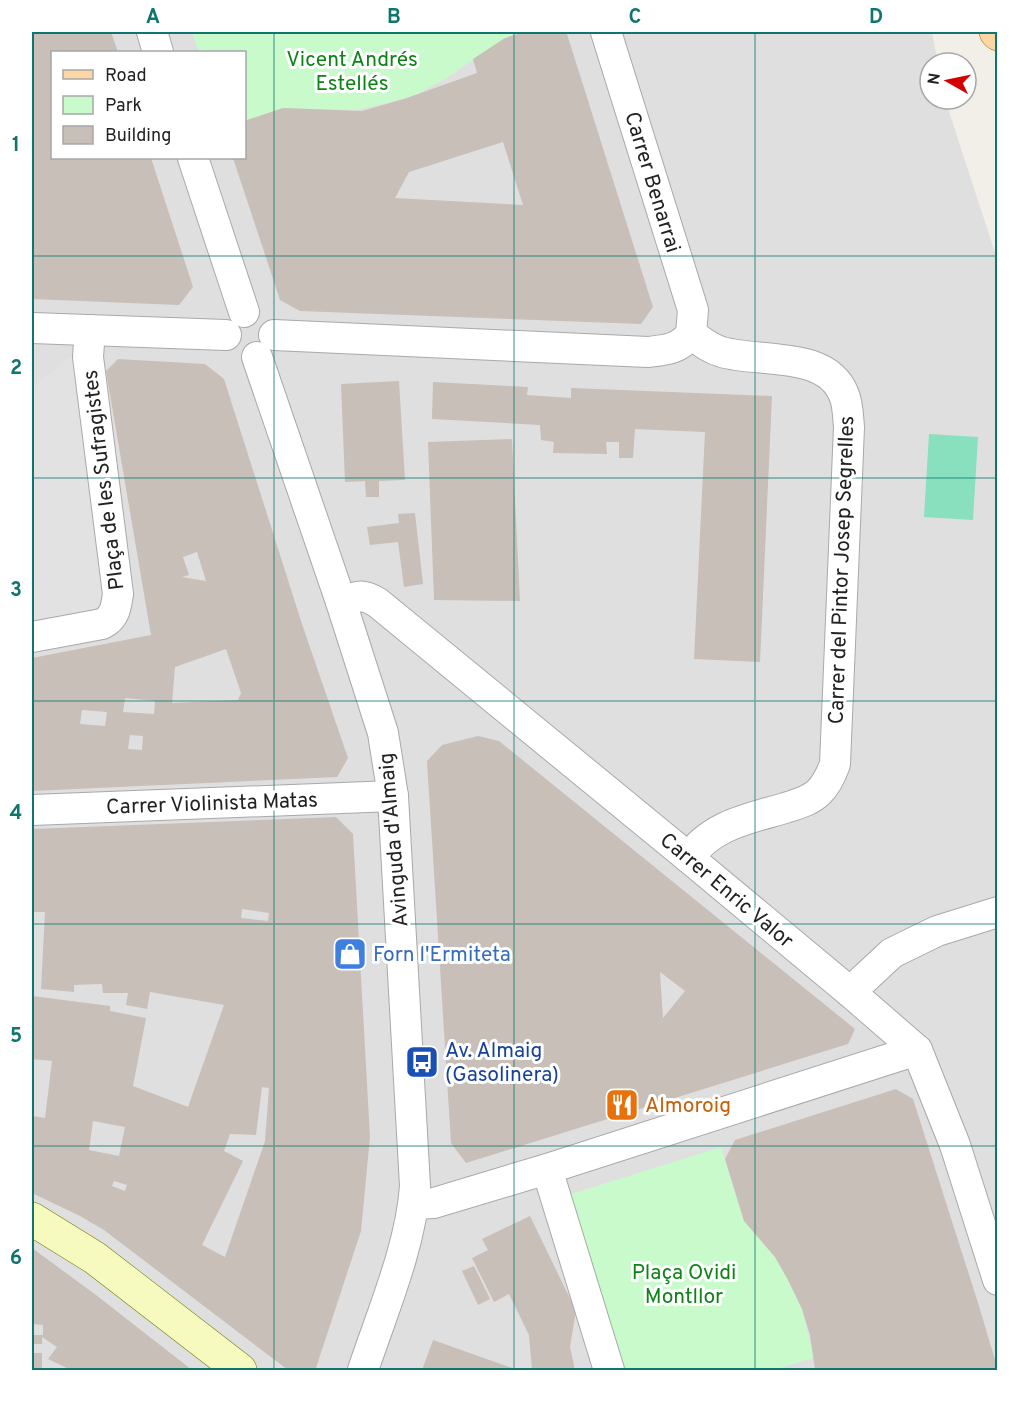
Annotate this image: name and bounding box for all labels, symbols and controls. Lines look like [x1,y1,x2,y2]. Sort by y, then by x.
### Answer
text: A [146,5,160,31]
text: B [387,5,401,31]
text: C [629,5,641,31]
text: D [869,5,883,31]
park label: Vicent Andrés Estellés [286,47,418,98]
legend [51,51,246,159]
north arrow [918,51,978,111]
text: Road [105,65,147,88]
text: N [924,72,946,86]
text: Park [105,95,142,118]
street label: Carrer Benarrai [617,109,686,256]
text: Building [105,125,171,148]
text: 1 [12,133,20,159]
text: 2 [10,356,22,382]
street label: Plaça de les Sufragistes [78,368,131,592]
street label: Carrer del Pintor Josep Segrelles [824,415,861,725]
text: 3 [10,578,22,604]
street label: Avinguda d'Almaig [373,752,416,928]
street label: Carrer Violinista Matas [106,787,319,822]
text: 4 [10,801,22,827]
street label: Carrer Enric Valor [654,827,798,955]
shop icon: Forn l'Ermiteta [332,936,368,972]
place label: Forn l'Ermiteta [373,942,511,969]
text: 5 [10,1024,22,1050]
place label: Av. Almaig (Gasolinera) [445,1038,559,1089]
bus stop icon: Av. Almaig (Gasolinera) [404,1044,440,1080]
restaurant icon: Almoroig [604,1087,640,1123]
place label: Almoroig [645,1093,731,1120]
text: 6 [10,1246,22,1272]
park label: Plaça Ovidi Montllor [632,1260,736,1311]

